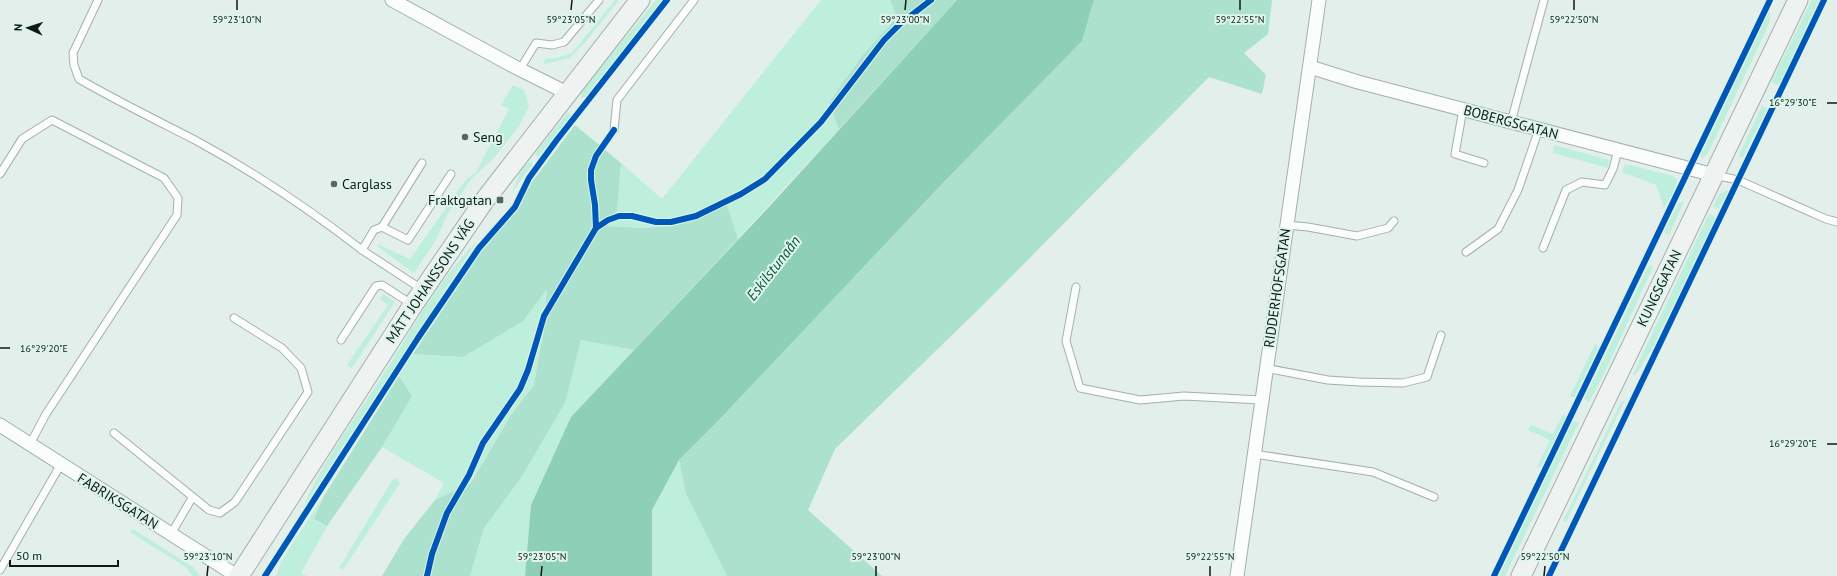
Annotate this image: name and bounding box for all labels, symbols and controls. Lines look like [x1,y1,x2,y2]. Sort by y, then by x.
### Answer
north arrow [8,8,48,48]
text: 59°23'10"N [212,13,262,26]
text: 59°23'05"N [546,13,596,26]
text: 59°23'00"N [880,13,930,26]
text: 59°22'55"N [1215,13,1265,26]
text: 59°22'50"N [1549,13,1599,26]
text: N [11,23,25,31]
text: 16°29'30"E [1769,96,1817,109]
street label: BOBERGSGATAN [1462,101,1560,143]
place label: Seng [473,128,503,146]
marker: Seng [460,132,470,142]
place label: Carglass [342,175,392,193]
marker: Carglass [329,179,339,189]
place label: Fraktgatan [428,191,492,209]
marker: Fraktgatan [495,195,505,205]
street label: MÅTT JOHANSSONS VÄG [382,215,478,347]
street label: RIDDERHOFSGATAN [1260,227,1294,349]
water label: Eskilstunaån [742,232,804,304]
street label: KUNGSGATAN [1633,247,1685,329]
text: 16°29'20"E [20,342,68,355]
text: 16°29'20"E [1769,437,1817,450]
street label: FABRIKSGATAN [74,469,162,533]
scale bar [10,542,118,568]
text: 50 m [16,548,42,563]
text: 59°23'10"N [183,550,233,563]
text: 59°23'05"N [517,550,567,563]
text: 59°23'00"N [851,550,901,563]
text: 59°22'55"N [1185,550,1235,563]
text: 59°22'50"N [1520,550,1570,563]

